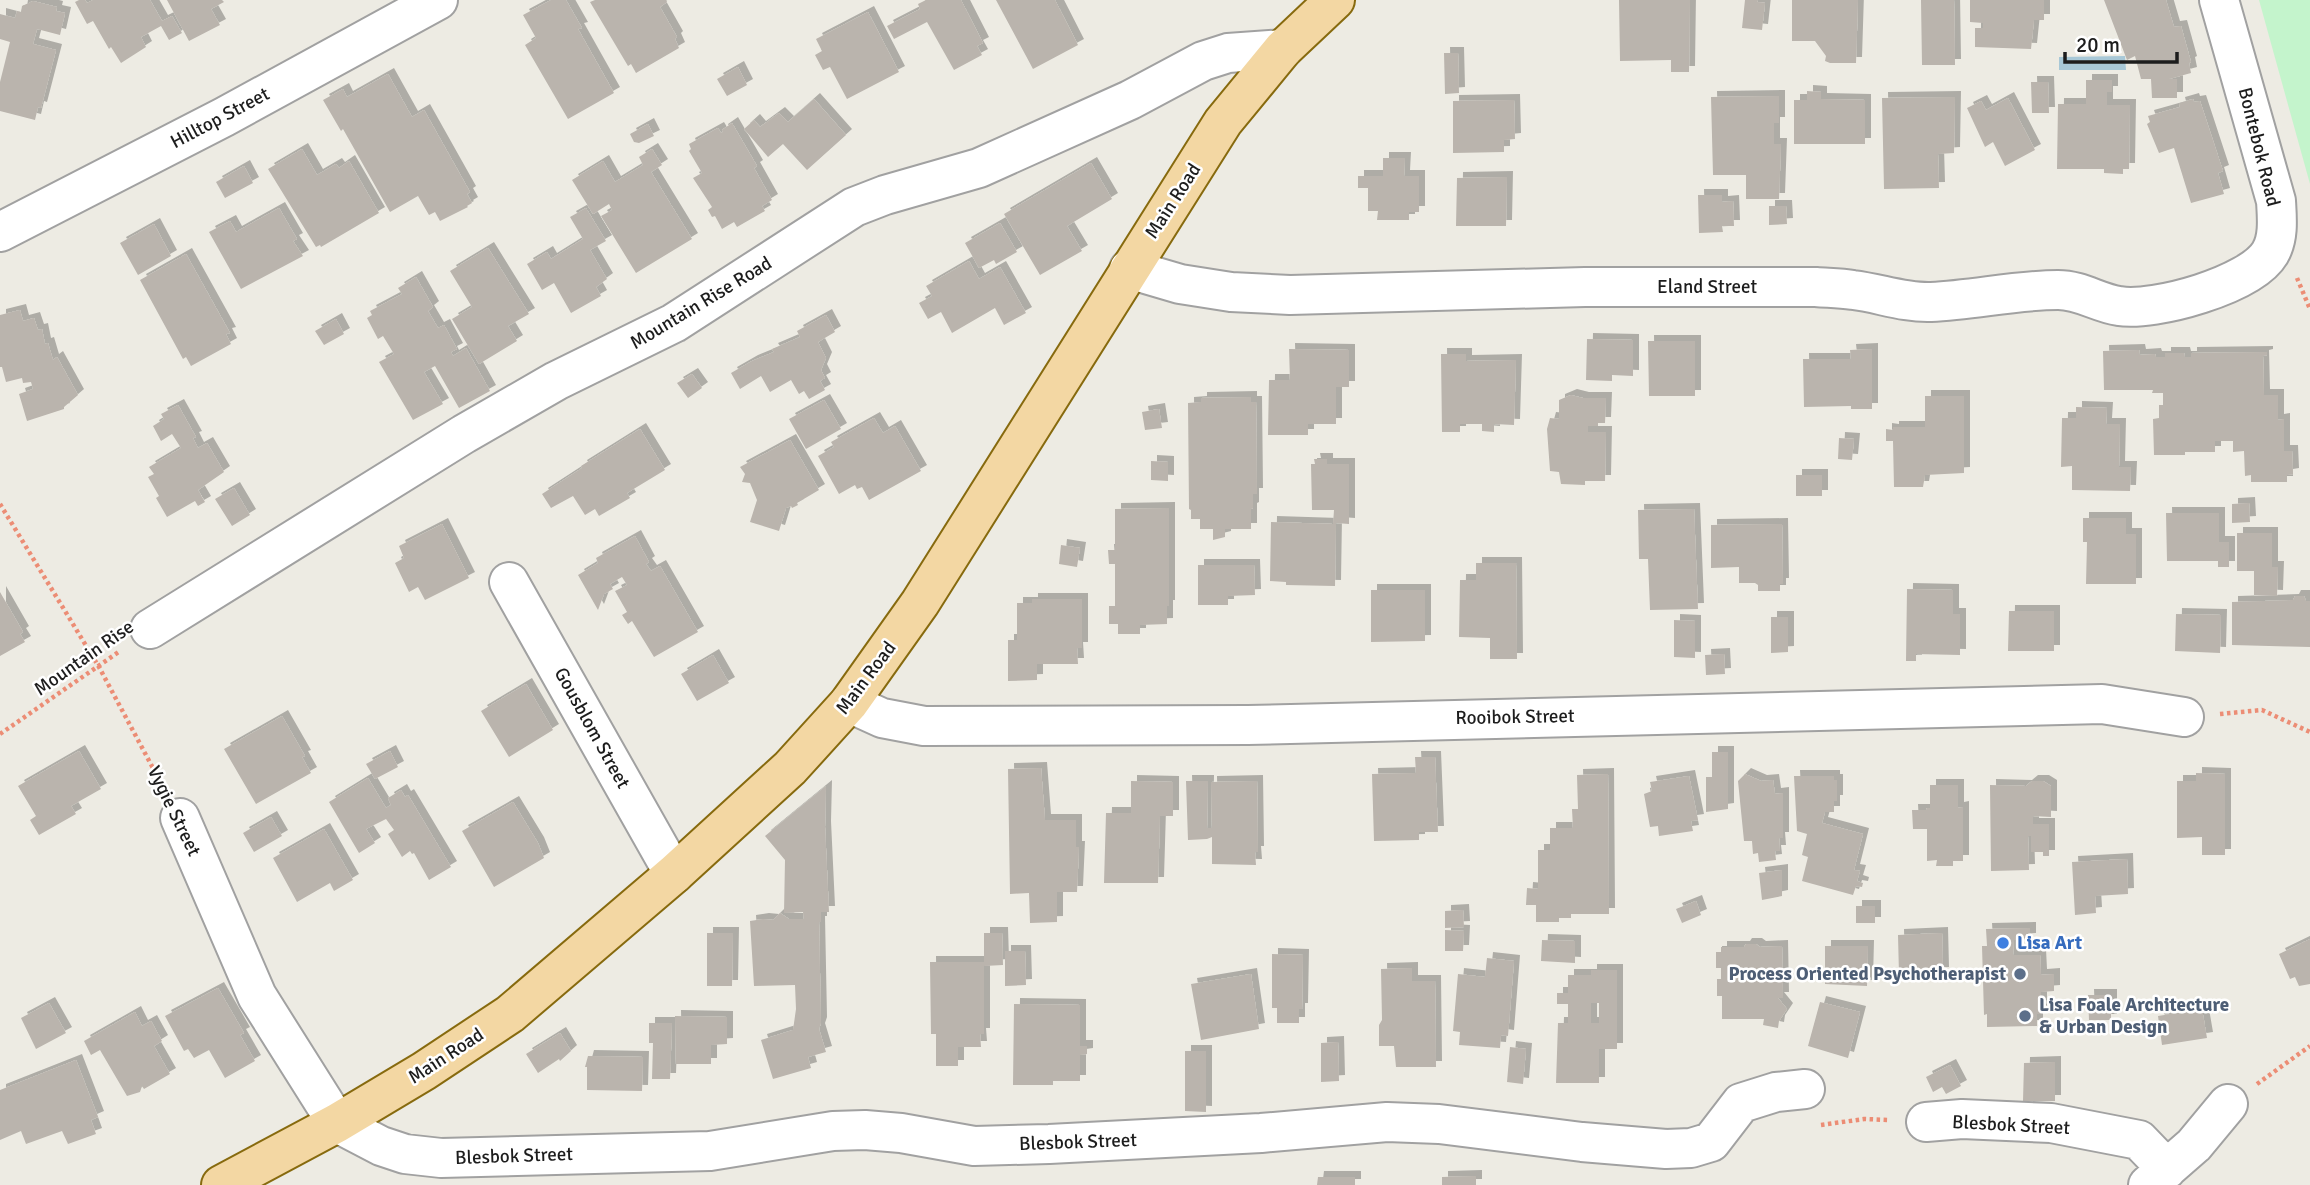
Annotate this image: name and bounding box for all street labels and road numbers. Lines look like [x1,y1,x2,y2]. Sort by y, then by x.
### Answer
street label: Hilltop Street [166,82,274,154]
street label: Bontebok Road [2233,85,2285,209]
street label: Main Road [1140,159,1206,243]
street label: Mountain Rise Road [626,251,776,355]
street label: Eland Street [1657,275,1757,299]
street label: Mountain Rise [29,615,139,701]
street label: Main Road [831,637,901,719]
street label: Gousblom Street [549,663,635,793]
street label: Rooibok Street [1455,704,1575,730]
street label: Vygie Street [142,762,206,860]
street label: Main Road [404,1023,488,1089]
street label: Blesbok Street [1952,1110,2071,1140]
street label: Blesbok Street [1019,1128,1138,1156]
street label: Blesbok Street [455,1142,574,1170]

